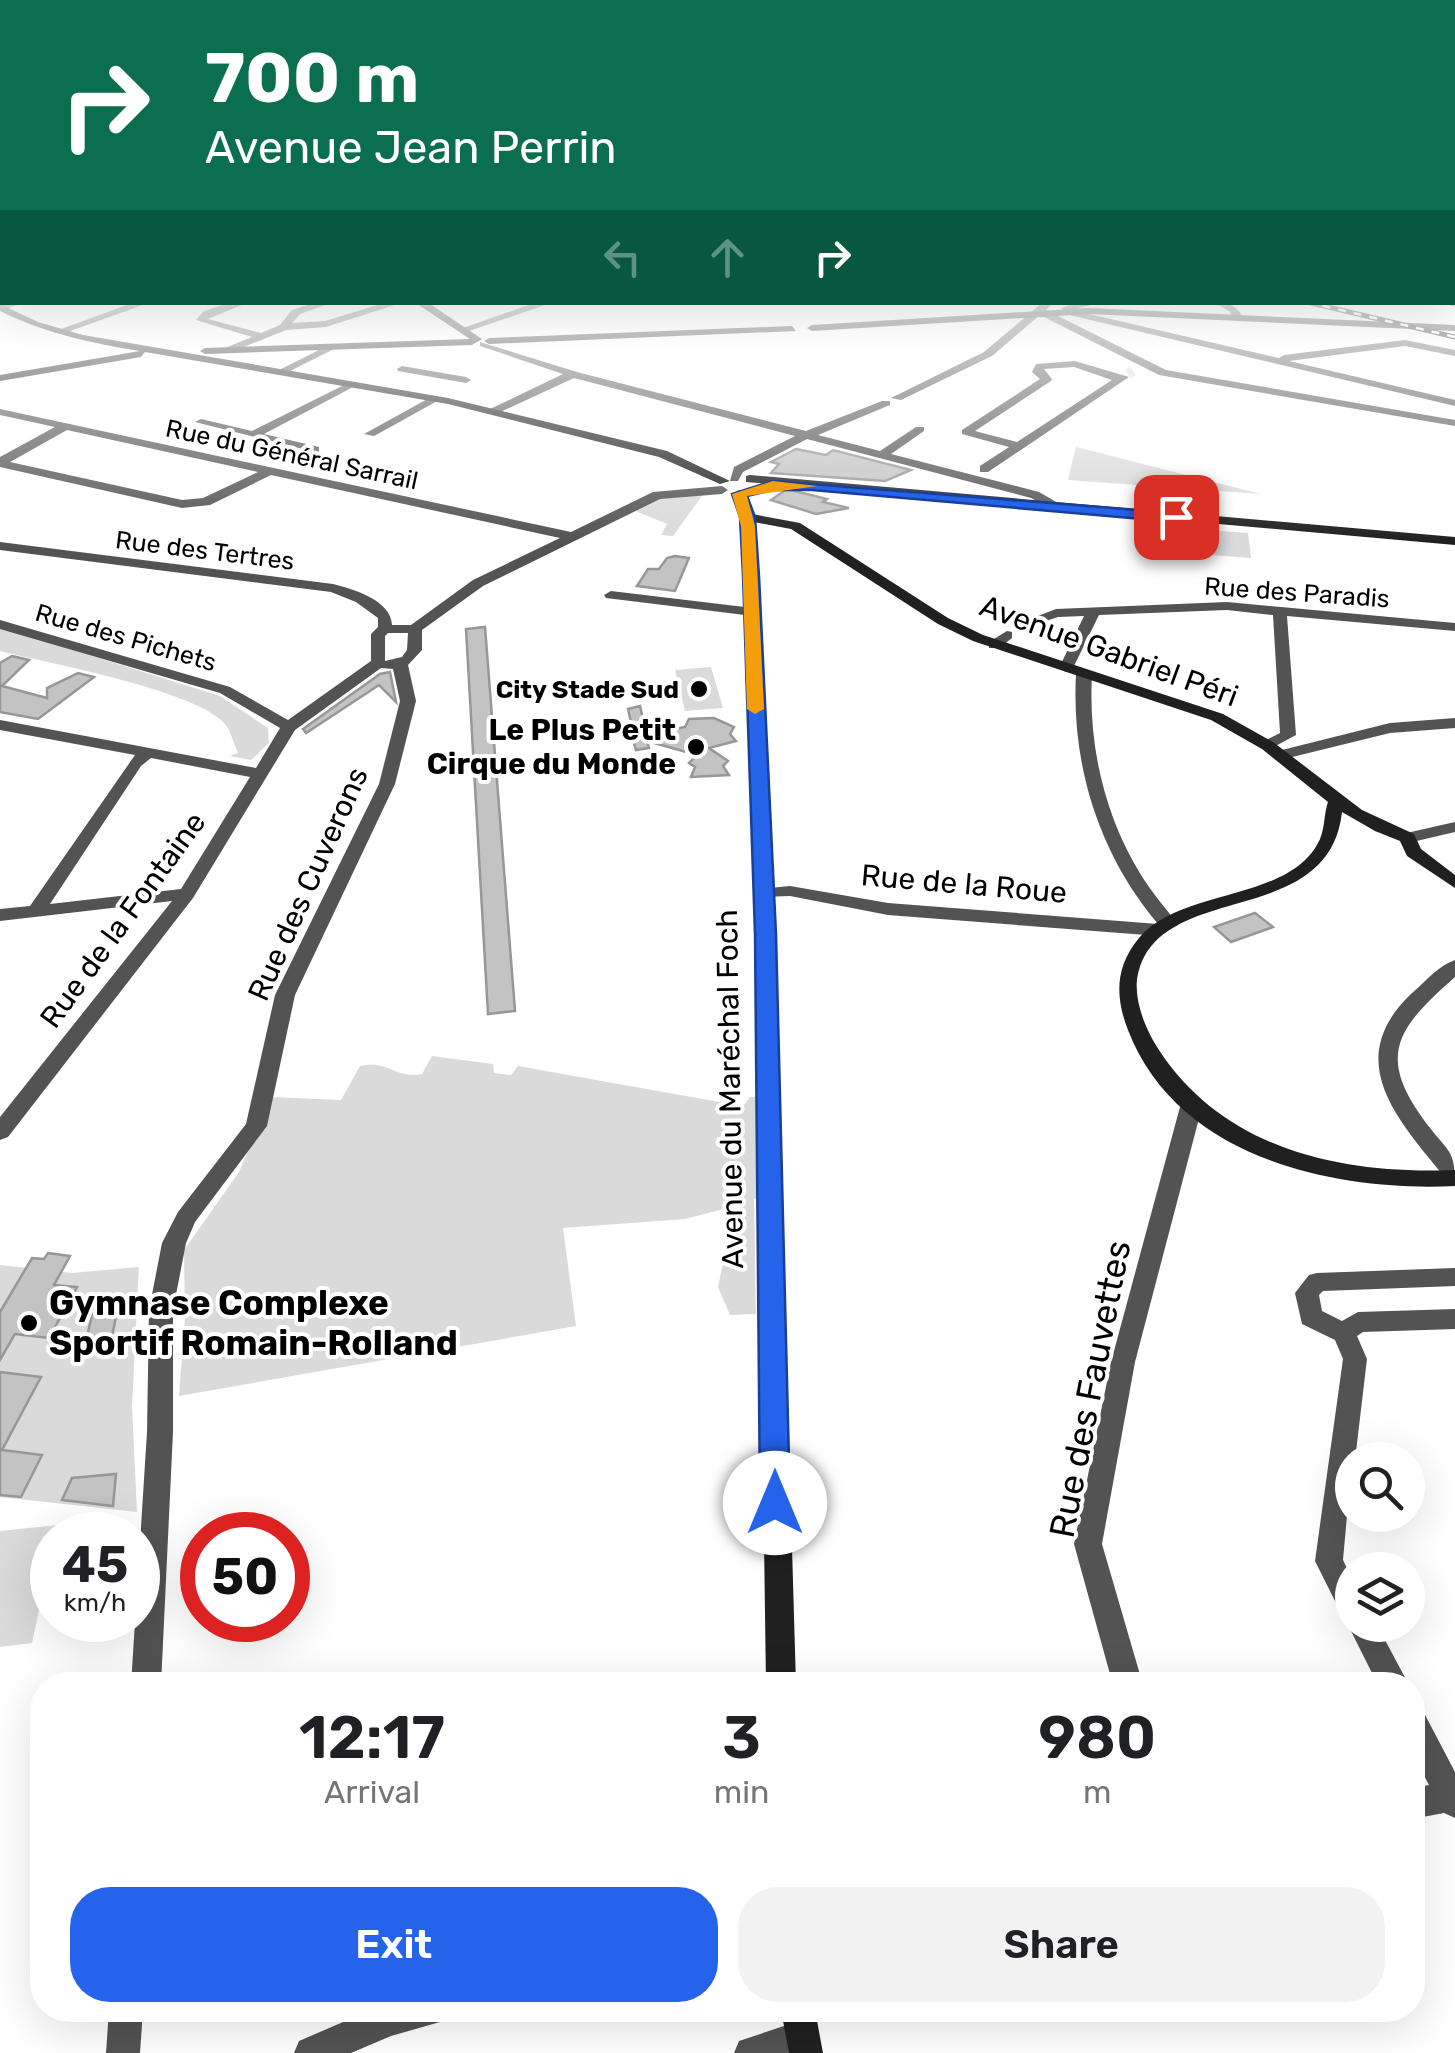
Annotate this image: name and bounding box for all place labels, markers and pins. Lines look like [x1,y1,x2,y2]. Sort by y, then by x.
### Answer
pin [1134,475,1219,560]
place label: City Stade Sud [496,675,679,704]
marker: City Stade Sud [688,678,710,700]
place label: Le Plus Petit Cirque du Monde [427,712,676,782]
marker: Le Plus Petit Cirque du Monde [685,736,707,758]
place label: Gymnase Complexe Sportif Romain-Rolland [49,1282,458,1364]
marker: Gymnase Complexe Sportif Romain-Rolland [18,1312,40,1334]

